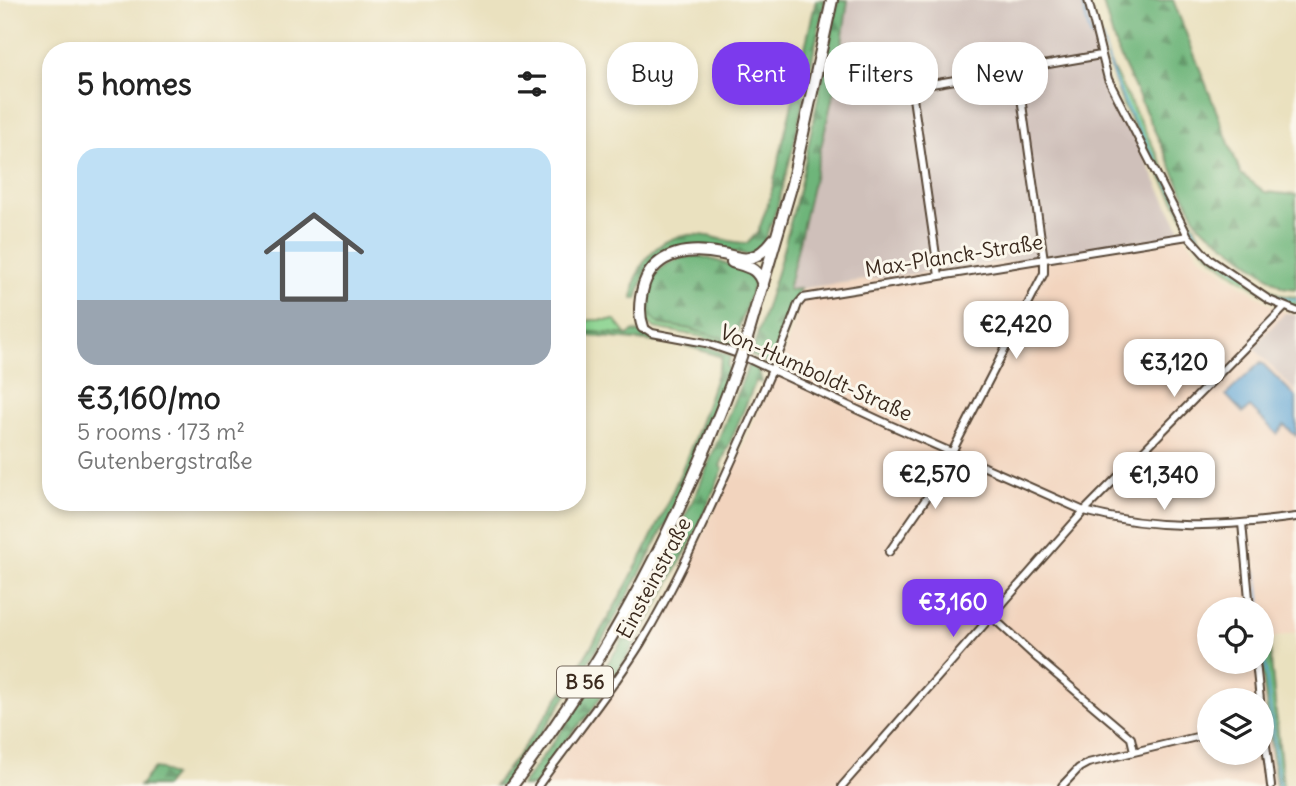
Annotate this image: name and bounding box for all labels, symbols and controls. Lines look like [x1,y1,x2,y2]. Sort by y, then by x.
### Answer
chip: Buy [607,42,698,105]
chip: Rent [712,42,810,105]
chip: Filters [824,42,938,105]
chip: New [952,42,1048,105]
text: 5 homes [77,65,192,103]
icon: filters [513,65,551,103]
icon: home [251,194,377,320]
street label: Max-Planck-Straße [863,228,1045,283]
pin: €2,420 [959,302,1073,361]
text: €2,420 [980,309,1052,338]
street label: Von-Humboldt-Straße [716,318,917,427]
pin: €3,120 [1117,340,1231,399]
text: €3,120 [1140,347,1208,376]
text: €3,160/mo [77,379,221,417]
text: 5 rooms · 173 m² [77,417,245,446]
text: Gutenbergstraße [77,446,253,475]
pin: €2,570 [878,452,992,511]
pin: €1,340 [1107,452,1221,512]
text: €2,570 [899,459,971,488]
text: €1,340 [1129,460,1199,489]
street label: Einsteinstraße [610,512,697,643]
pin: €3,160 [896,580,1010,639]
text: €3,160 [918,587,988,616]
map controls [1197,597,1274,765]
button: locate [1197,597,1274,674]
road number: B 56 [557,666,613,698]
button: layers [1197,688,1274,765]

